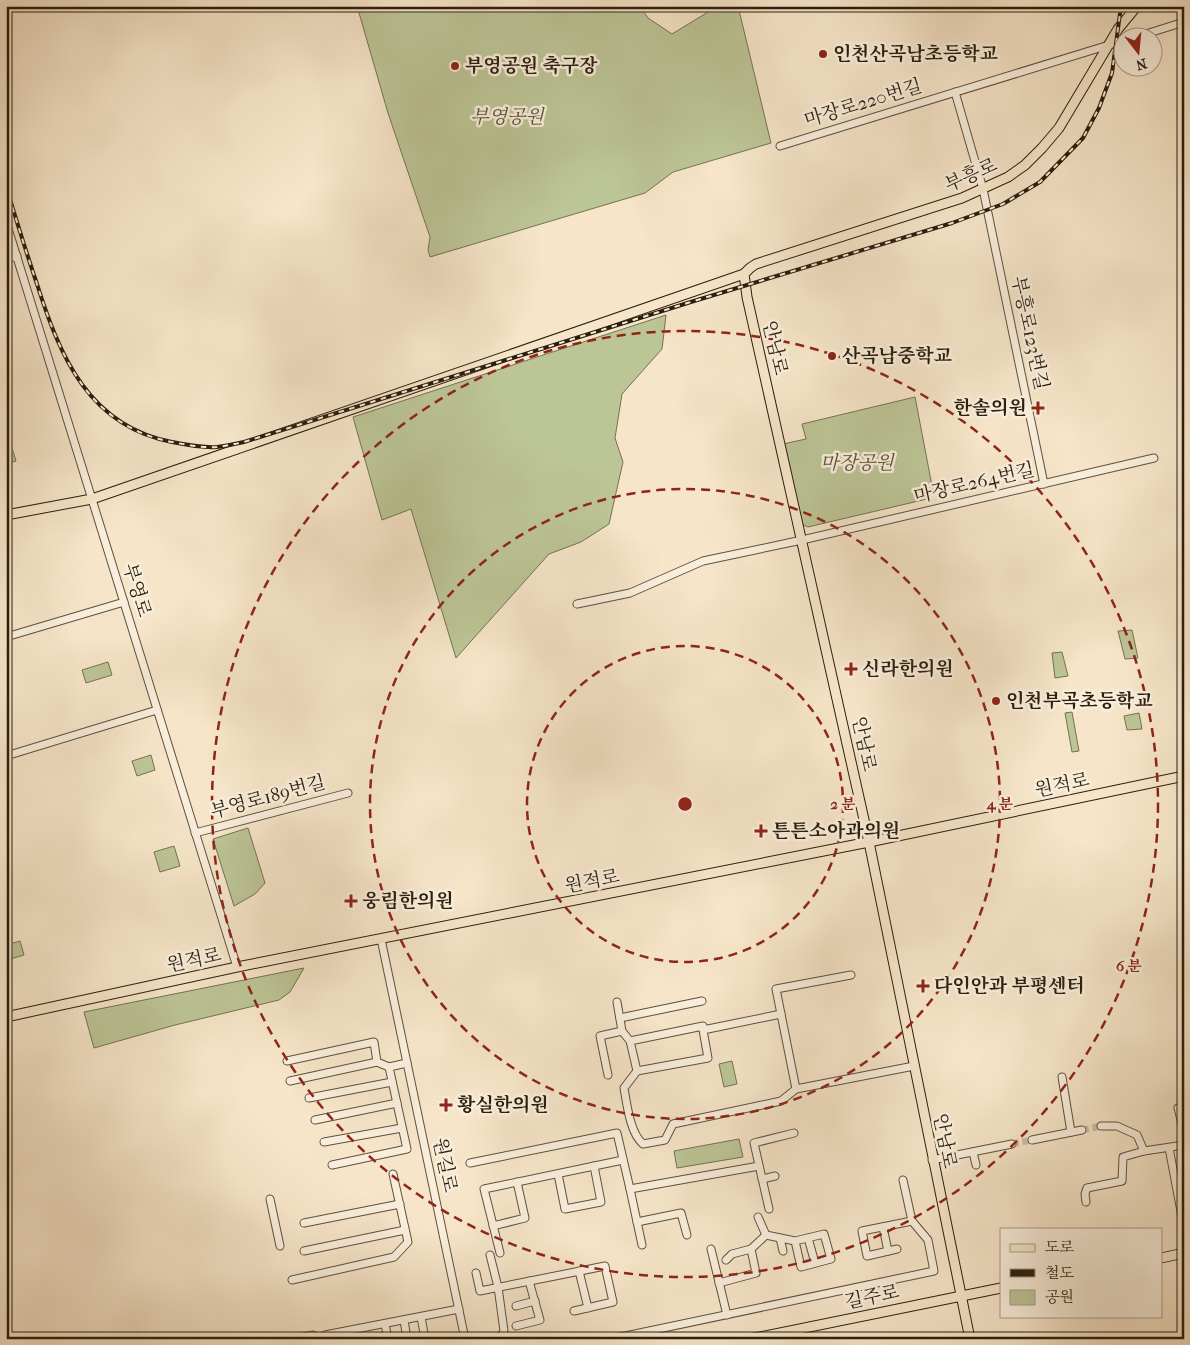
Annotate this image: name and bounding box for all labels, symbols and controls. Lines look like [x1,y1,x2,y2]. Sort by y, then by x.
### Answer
north arrow [1112,28,1162,78]
place label: 인천산곡남초등학교 [833,43,998,65]
marker: 인천산곡남초등학교 [817,48,829,60]
text: N [1134,54,1149,74]
place label: 부영공원 축구장 [465,55,598,77]
marker: 부영공원 축구장 [449,60,461,72]
street label: 마장로220번길 [802,75,924,131]
park label: 부영공원 [470,106,545,128]
street label: 부흥로 [941,154,1001,196]
street label: 부흥로123번길 [1007,274,1053,392]
street label: 안남로 [758,319,792,377]
place label: 산곡남중학교 [842,345,952,367]
marker: 산곡남중학교 [826,350,838,362]
place label: 한솔의원 [954,397,1027,419]
marker: 한솔의원 [1031,401,1045,415]
park label: 마장공원 [820,452,895,474]
street label: 마장로264번길 [912,458,1036,508]
street label: 부영로 [118,560,156,620]
place label: 신라한의원 [862,658,954,680]
marker: 신라한의원 [844,662,858,676]
place label: 인천부곡초등학교 [1006,690,1153,712]
marker: 인천부곡초등학교 [990,695,1002,707]
street label: 안남로 [848,715,880,773]
street label: 원적로 [1033,769,1091,801]
street label: 부영로189번길 [208,771,328,823]
centre of rings [676,795,694,813]
text: 2 분 [830,795,856,813]
text: 4 분 [986,795,1013,813]
place label: 튼튼소아과의원 [772,820,900,842]
marker: 튼튼소아과의원 [754,824,768,838]
street label: 원적로 [563,865,621,897]
place label: 웅림한의원 [362,890,454,912]
marker: 웅림한의원 [344,894,358,908]
street label: 원적로 [165,944,223,976]
text: 6 분 [1116,957,1142,975]
place label: 다인안과 부평센터 [934,975,1085,997]
marker: 다인안과 부평센터 [916,979,930,993]
place label: 황실한의원 [457,1094,549,1116]
marker: 황실한의원 [439,1098,453,1112]
street label: 안남로 [929,1112,961,1170]
street label: 원길로 [429,1136,461,1194]
legend [1000,1228,1162,1318]
text: 도로 [1045,1238,1074,1256]
text: 철도 [1045,1264,1074,1282]
street label: 길주로 [843,1281,901,1313]
text: 공원 [1045,1288,1074,1306]

